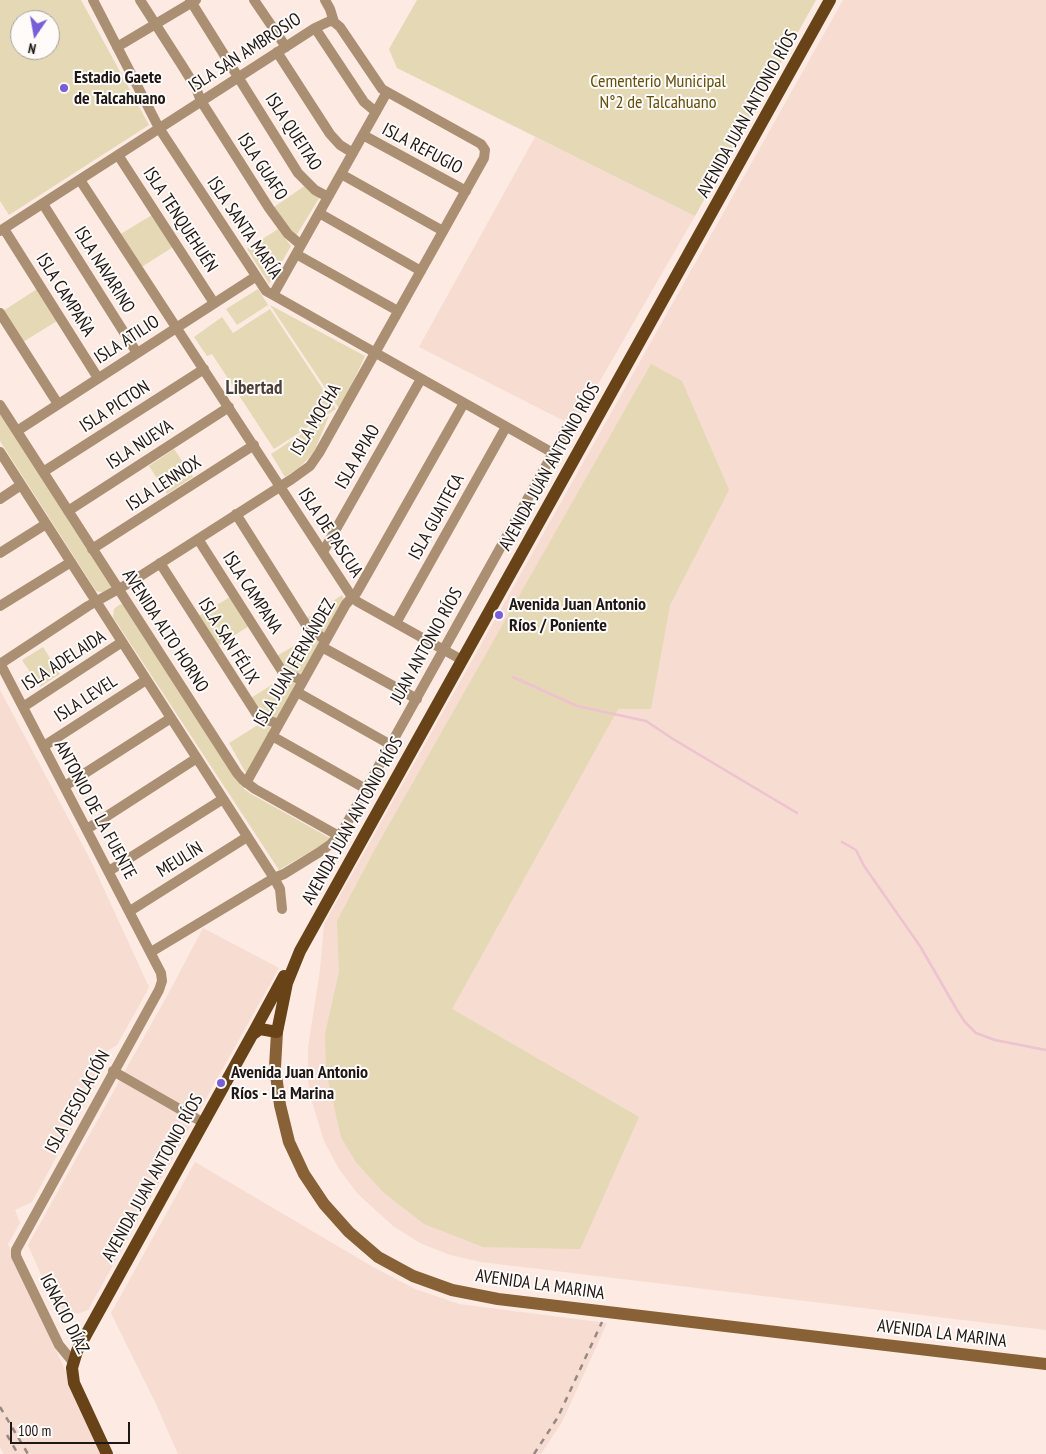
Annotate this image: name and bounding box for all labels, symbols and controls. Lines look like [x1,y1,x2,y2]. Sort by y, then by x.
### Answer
street label: ISLA SAN AMBROSIO [185,9,305,97]
north arrow [10,10,60,60]
street label: AVENIDA JUAN ANTONIO RÍOS [693,26,803,202]
text: N [27,39,38,58]
place label: Estadio Gaete de Talcahuano [74,67,166,110]
park label: Cementerio Municipal N°2 de Talcahuano [590,71,726,114]
marker: Estadio Gaete de Talcahuano [58,82,70,94]
street label: ISLA QUEITAO [260,89,326,175]
street label: ISLA REFUGIO [378,119,466,179]
street label: ISLA GUAFO [232,129,292,205]
street label: ISLA TENQUEHUÉN [138,164,222,276]
street label: ISLA SANTA MARÍA [202,173,286,283]
street label: ISLA NAVARINO [69,223,139,317]
street label: ISLA CAMPAÑA [31,250,99,340]
street label: ISLA ATILIO [90,311,164,369]
street label: ISLA PICTON [76,376,154,438]
district label: Libertad [226,378,282,400]
street label: AVENIDA JUAN ANTONIO RÍOS [495,379,605,555]
street label: ISLA MOCHA [286,380,346,460]
street label: ISLA NUEVA [103,416,177,474]
street label: ISLA APIAO [331,421,385,493]
street label: ISLA LENNOX [123,452,205,516]
street label: ISLA GUAITECA [405,470,469,564]
street label: ISLA DE PASCUA [293,484,367,582]
street label: ISLA CAMPANA [217,548,287,638]
street label: AVENIDA ALTO HORNO [117,566,213,696]
street label: JUAN ANTONIO RÍOS [386,584,468,708]
street label: ISLA SAN FÉLIX [193,594,263,688]
place label: Avenida Juan Antonio Ríos / Poniente [509,594,646,636]
street label: ISLA JUAN FERNÁNDEZ [250,595,340,731]
marker: Avenida Juan Antonio Ríos / Poniente [493,609,505,621]
street label: ISLA ADELAIDA [18,626,110,696]
street label: ISLA LEVEL [51,671,121,727]
street label: AVENIDA JUAN ANTONIO RÍOS [298,733,408,909]
street label: ANTONIO DE LA FUENTE [49,737,141,883]
street label: MEULÍN [153,838,207,882]
street label: ISLA DESOLACIÓN [41,1047,115,1157]
place label: Avenida Juan Antonio Ríos - La Marina [231,1062,368,1104]
marker: Avenida Juan Antonio Ríos - La Marina [215,1077,227,1089]
street label: AVENIDA JUAN ANTONIO RÍOS [98,1090,208,1266]
street label: AVENIDA LA MARINA [474,1265,606,1305]
street label: IGNACIO DÍAZ [35,1270,93,1358]
street label: AVENIDA LA MARINA [876,1315,1008,1353]
scale bar [12,1412,132,1444]
text: 100 m [18,1421,51,1440]

